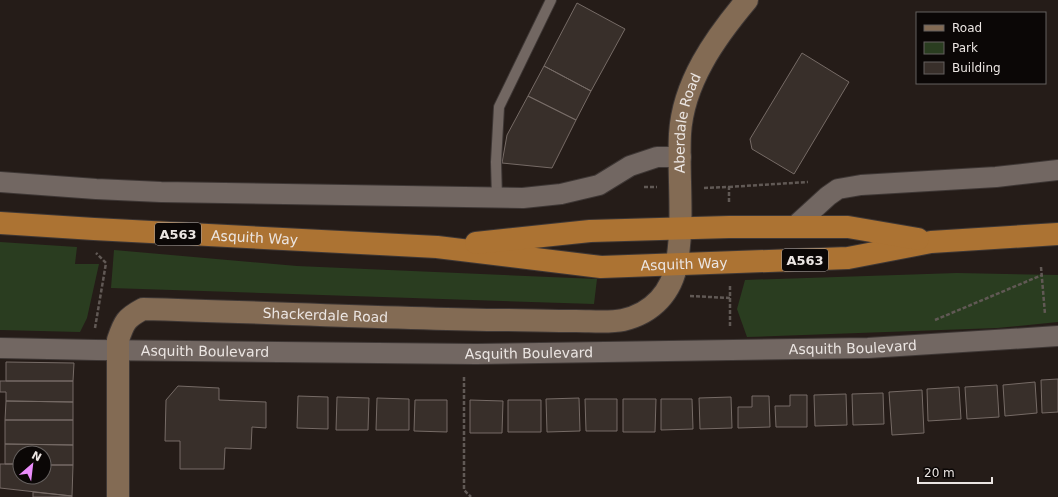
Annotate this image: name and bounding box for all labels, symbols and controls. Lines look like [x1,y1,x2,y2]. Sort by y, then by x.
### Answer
legend [916,12,1046,84]
text: Road [952,21,982,35]
text: Park [952,41,978,55]
text: Building [952,61,1001,75]
street label: Aberdale Road [672,70,704,174]
road number: A563 [155,223,201,245]
street label: Asquith Way [211,227,299,248]
road number: A563 [782,249,828,271]
street label: Asquith Way [640,254,728,274]
street label: Shackerdale Road [262,305,388,325]
street label: Asquith Boulevard [789,337,917,357]
street label: Asquith Boulevard [141,342,269,360]
street label: Asquith Boulevard [465,344,593,362]
north arrow [12,445,52,485]
text: N [29,449,44,465]
scale bar [918,459,992,485]
text: 20 m [924,466,955,480]

